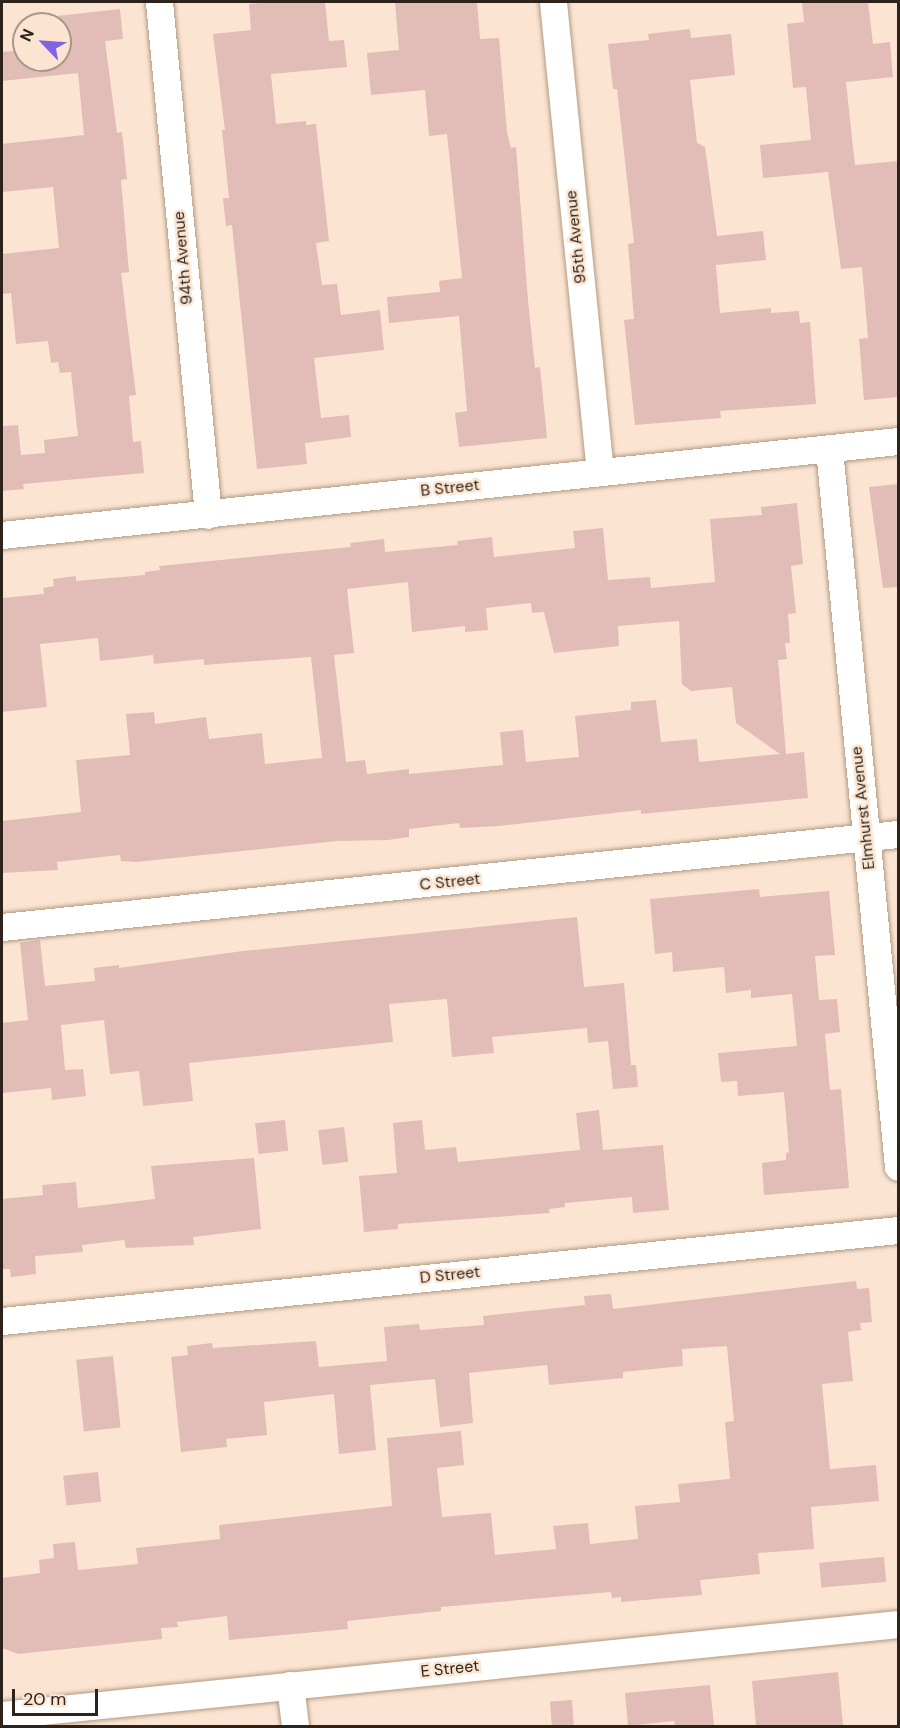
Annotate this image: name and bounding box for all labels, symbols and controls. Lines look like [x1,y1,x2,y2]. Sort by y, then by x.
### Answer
north arrow [12,12,72,72]
text: N [15,25,39,45]
street label: 95th Avenue [562,189,590,285]
street label: 94th Avenue [169,210,197,306]
street label: B Street [420,475,480,501]
street label: Elmhurst Avenue [847,745,879,871]
street label: C Street [419,869,481,895]
street label: D Street [419,1262,481,1288]
street label: E Street [420,1656,480,1682]
scale bar [15,1677,100,1715]
text: 20 m [23,1687,66,1711]

